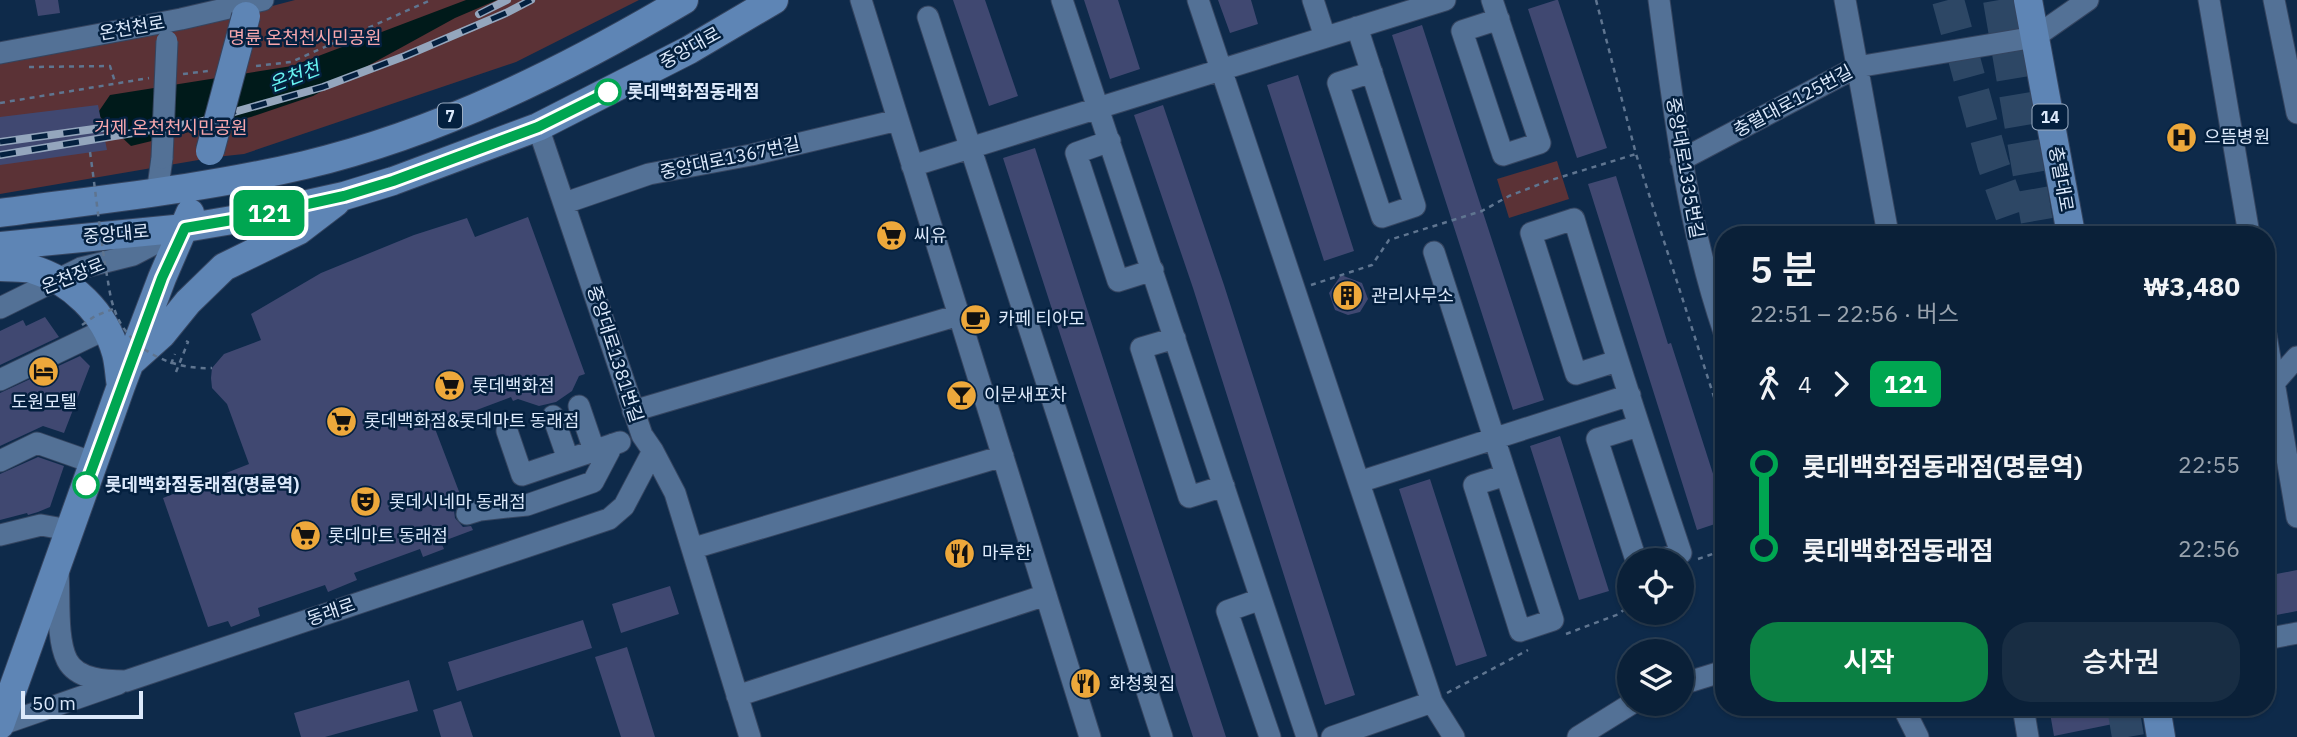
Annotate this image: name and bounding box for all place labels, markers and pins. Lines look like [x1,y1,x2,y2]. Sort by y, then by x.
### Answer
marker: 롯데백화점동래점 [595,79,621,105]
place label: 롯데백화점동래점 [627,80,759,103]
hospital icon: 으뜸병원 [2164,120,2198,154]
place label: 으뜸병원 [2204,125,2270,148]
supermarket icon: 씨유 [874,219,908,253]
place label: 씨유 [914,224,947,247]
building icon: 관리사무소 [1331,279,1365,313]
place label: 관리사무소 [1371,284,1454,307]
cafe icon: 카페 티아모 [958,302,992,336]
place label: 카페 티아모 [998,307,1085,330]
hotel icon: 도원모텔 [27,355,61,389]
supermarket icon: 롯데백화점 [432,369,466,403]
place label: 롯데백화점 [472,374,555,397]
bar icon: 이문새포차 [944,378,978,412]
place label: 이문새포차 [984,383,1067,406]
place label: 도원모텔 [11,390,77,413]
supermarket icon: 롯데백화점&롯데마트 동래점 [324,404,358,438]
place label: 롯데백화점&롯데마트 동래점 [364,409,579,432]
marker: 롯데백화점동래점(명륜역) [73,472,99,498]
place label: 롯데백화점동래점(명륜역) [105,473,299,496]
theatre icon: 롯데시네마 동래점 [349,485,383,519]
place label: 롯데시네마 동래점 [389,490,526,513]
supermarket icon: 롯데마트 동래점 [288,519,322,553]
place label: 롯데마트 동래점 [328,524,448,547]
restaurant icon: 마루한 [942,536,976,570]
place label: 마루한 [982,541,1032,564]
restaurant icon: 화청횟집 [1069,667,1103,701]
place label: 화청횟집 [1109,672,1175,695]

